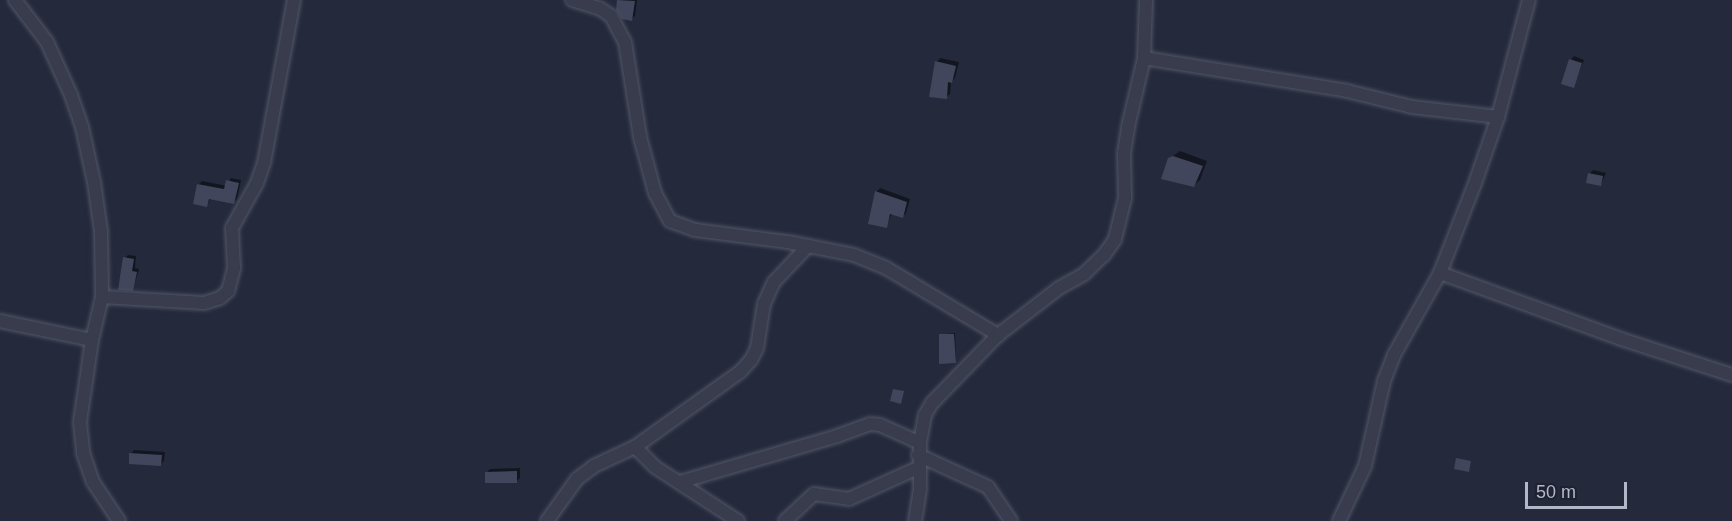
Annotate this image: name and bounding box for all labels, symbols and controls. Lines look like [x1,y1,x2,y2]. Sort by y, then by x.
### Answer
scale bar [1528,470,1630,508]
text: 50 m [1536,482,1576,502]

